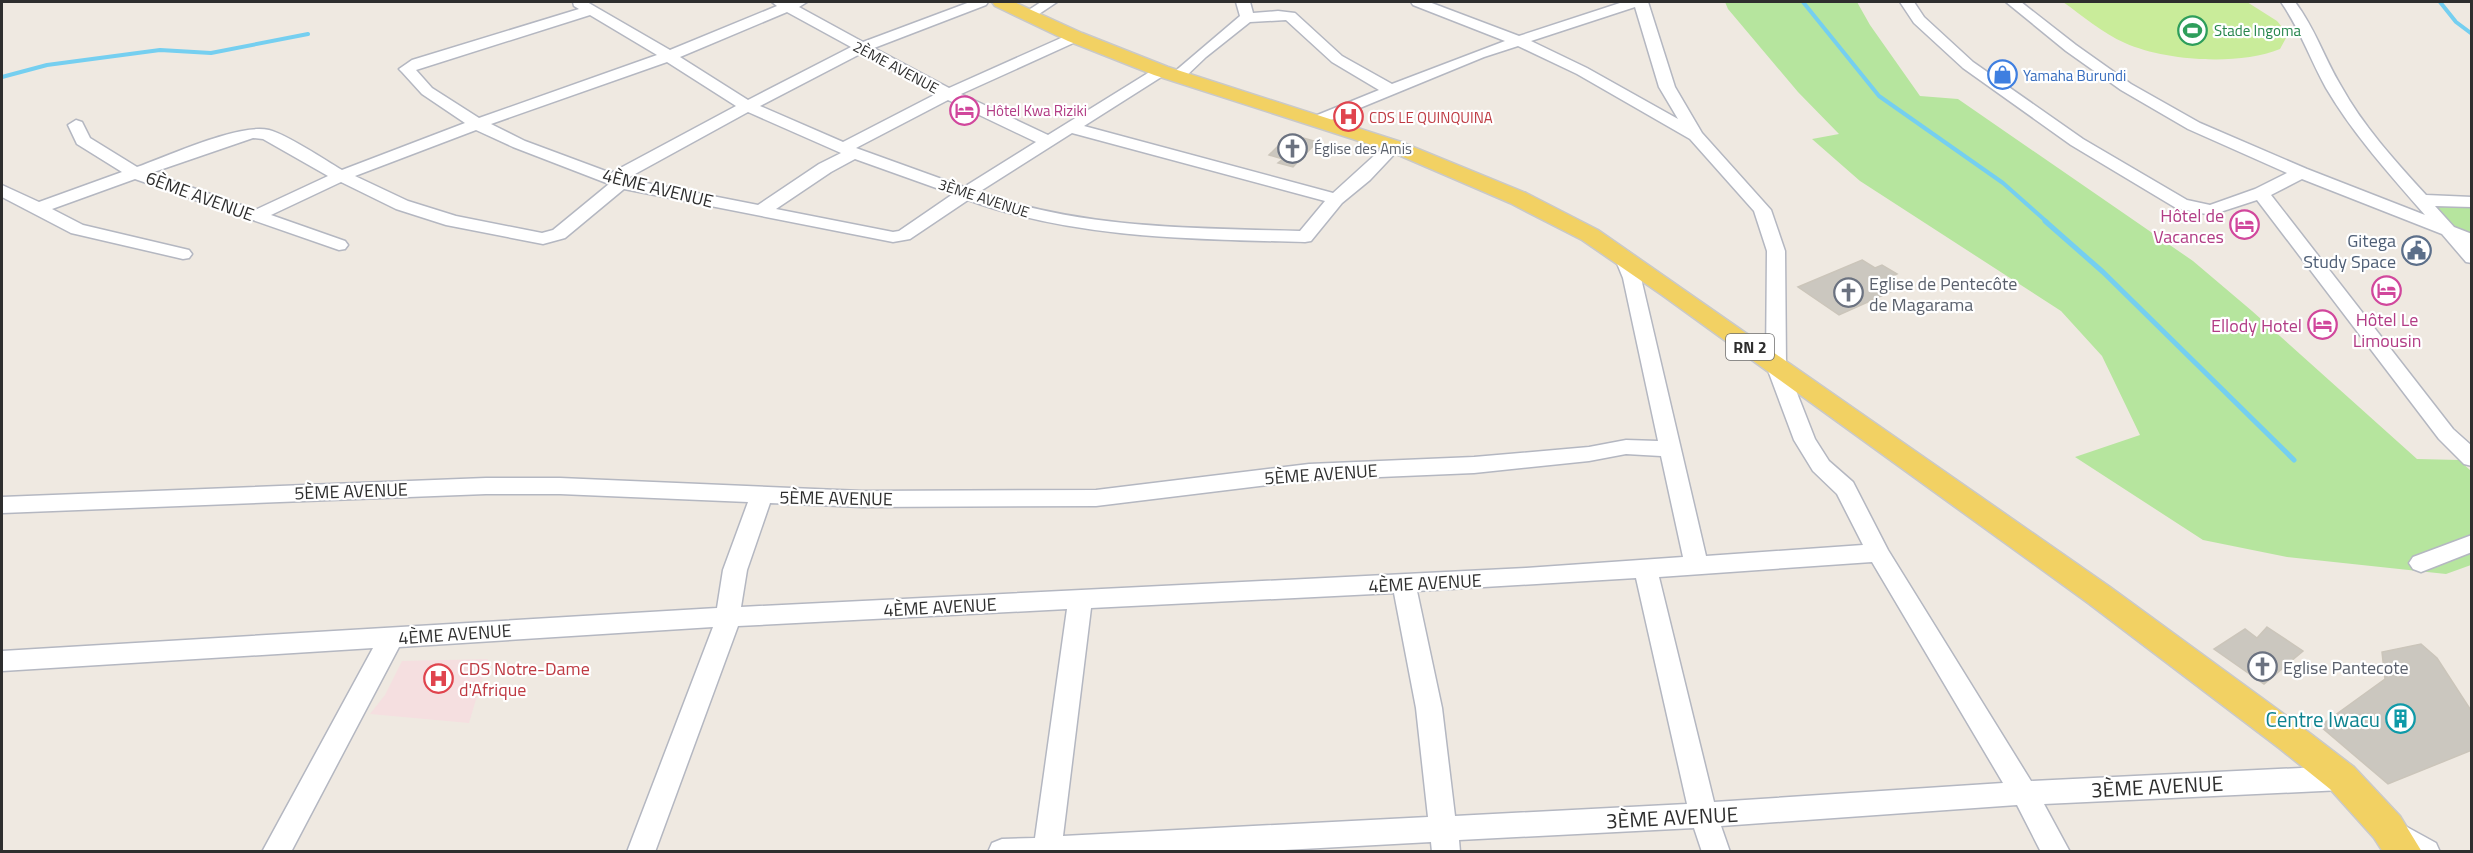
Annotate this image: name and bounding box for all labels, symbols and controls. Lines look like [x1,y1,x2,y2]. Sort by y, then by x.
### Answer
sports icon: Stade Ingoma [2177,14,2209,46]
place label: Stade Ingoma [2214,19,2302,42]
street label: 2ÈME AVENUE [849,35,943,99]
shop icon: Yamaha Burundi [1986,59,2018,91]
place label: Yamaha Burundi [2023,64,2126,87]
hotel icon: Hôtel Kwa Riziki [949,94,981,126]
place label: Hôtel Kwa Riziki [986,99,1087,122]
hospital icon: CDS LE QUINQUINA [1332,101,1364,133]
place label: CDS LE QUINQUINA [1369,106,1493,129]
church icon: Église des Amis [1277,132,1309,164]
place label: Église des Amis [1314,137,1412,160]
street label: 4ÈME AVENUE [600,161,716,215]
street label: 6ÈME AVENUE [142,164,258,228]
street label: 3ÈME AVENUE [935,172,1033,224]
place label: Hôtel de Vacances [2153,202,2224,250]
hotel icon: Hôtel de Vacances [2229,209,2261,241]
place label: Gitega Study Space [2303,227,2396,275]
public building icon: Gitega Study Space [2401,234,2433,266]
place label: Eglise de Pentecôte de Magarama [1869,270,2017,318]
hotel icon: Hôtel Le Limousin [2371,274,2403,306]
church icon: Eglise de Pentecôte de Magarama [1832,277,1864,309]
place label: Hôtel Le Limousin [2353,306,2421,354]
hotel icon: Ellody Hotel [2307,309,2339,341]
place label: Ellody Hotel [2211,312,2302,339]
road number: RN 2 [1726,334,1774,360]
street label: 5ÈME AVENUE [1263,457,1379,491]
street label: 5ÈME AVENUE [294,476,408,506]
street label: 5ÈME AVENUE [779,484,893,512]
street label: 4ÈME AVENUE [1368,567,1482,599]
street label: 4ÈME AVENUE [883,591,997,623]
street label: 4ÈME AVENUE [397,617,513,651]
church icon: Eglise Pantecote [2246,651,2278,683]
place label: Eglise Pantecote [2283,654,2409,681]
place label: CDS Notre-Dame d'Afrique [459,655,590,703]
hospital icon: CDS Notre-Dame d'Afrique [422,662,454,694]
place label: Centre Iwacu [2265,703,2380,735]
building icon: Centre Iwacu [2385,703,2417,735]
street label: 3ÈME AVENUE [2090,767,2224,805]
street label: 3ÈME AVENUE [1605,798,1739,836]

